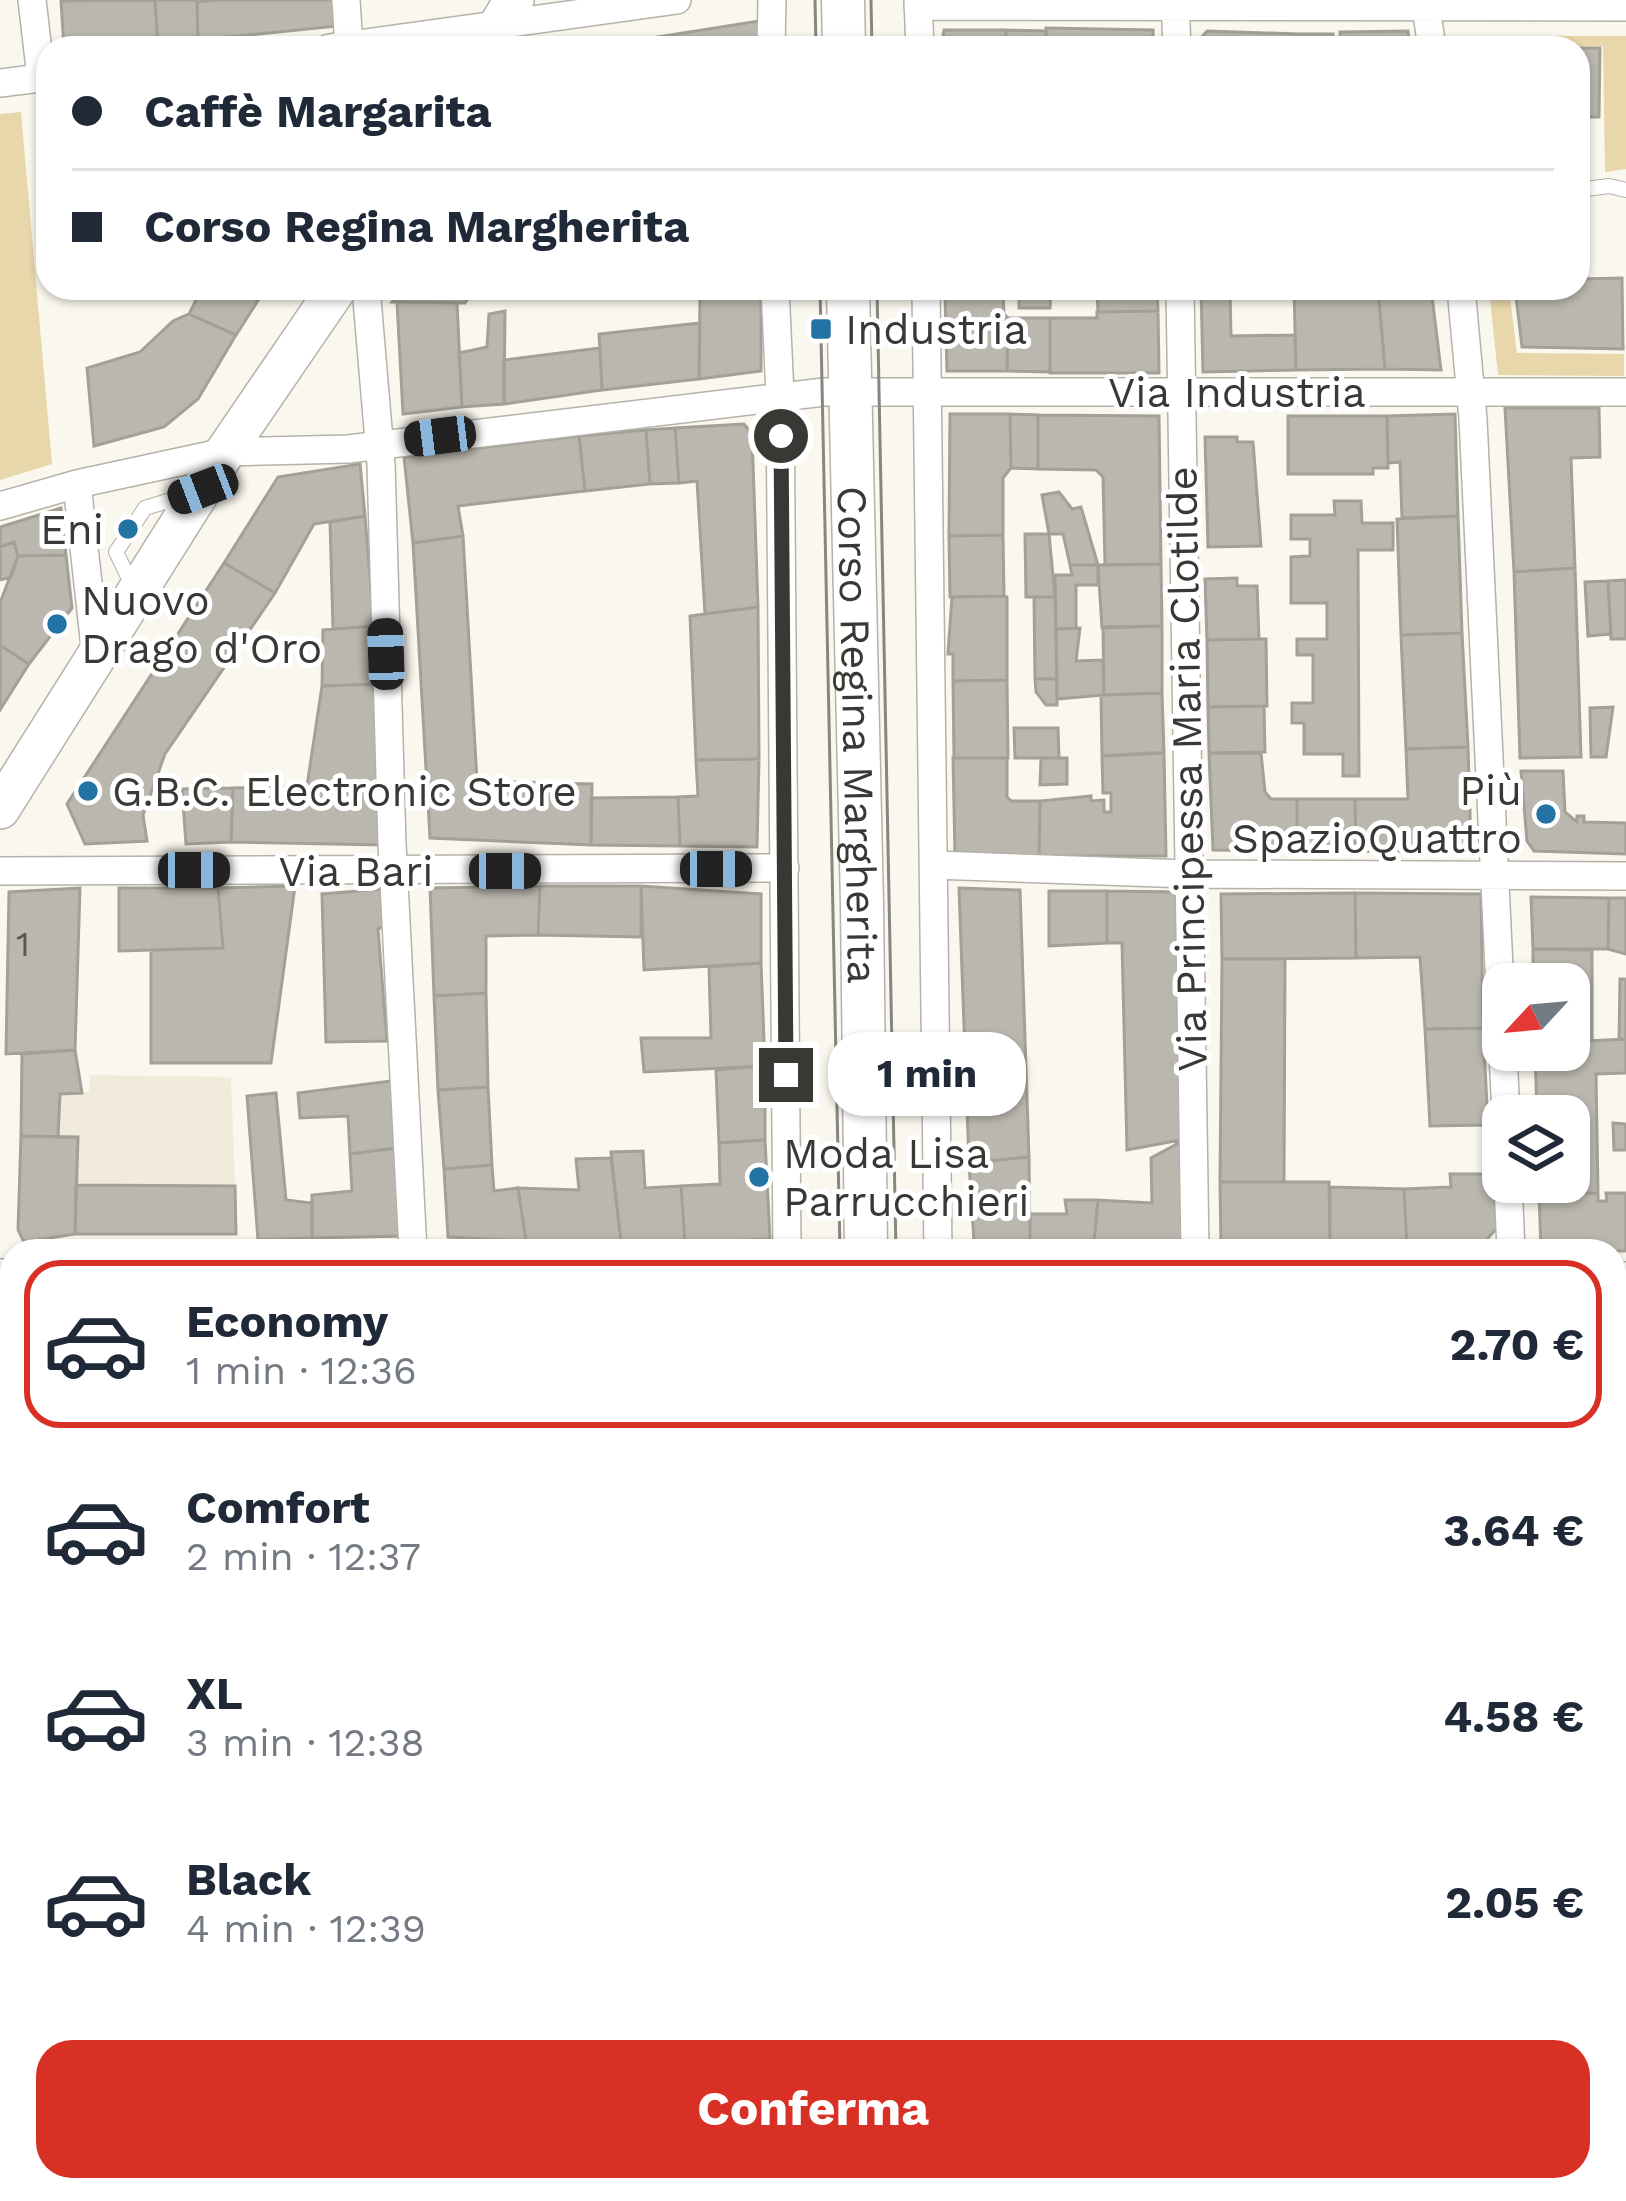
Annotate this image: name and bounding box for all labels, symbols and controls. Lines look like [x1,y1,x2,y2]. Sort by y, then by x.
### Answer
text: Caffè Margarita [144,85,492,138]
text: Corso Regina Margherita [144,200,689,253]
place label: Industria [845,305,1027,354]
marker: Industria [808,316,834,342]
street label: Via Industria [1108,368,1366,417]
route start [754,409,808,463]
car [402,414,478,458]
car [163,459,243,519]
street label: Via Principessa Maria Clotilde [1157,466,1217,1072]
street label: Corso Regina Margherita [828,485,887,984]
place label: Eni [40,505,104,554]
marker: Eni [115,516,141,542]
place label: Nuovo Drago d'Oro [81,576,322,673]
marker: Nuovo Drago d'Oro [44,611,70,637]
car [367,617,405,691]
place label: Più SpazioQuattro [1232,766,1522,863]
place label: G.B.C. Electronic Store [112,767,577,816]
marker: G.B.C. Electronic Store [75,778,101,804]
marker: Più SpazioQuattro [1533,801,1559,827]
street label: Via Bari [278,847,434,896]
car [680,851,752,887]
car [158,852,230,888]
car [469,853,541,889]
house number: 1 [16,923,30,965]
north arrow [1482,963,1590,1071]
map controls [1482,963,1590,1203]
callout: 1 min [828,1033,1026,1117]
route end [759,1048,813,1102]
text: 1 min [877,1051,977,1096]
button: layers [1482,1095,1590,1203]
place label: Moda Lisa Parrucchieri [783,1129,1029,1226]
marker: Moda Lisa Parrucchieri [746,1164,772,1190]
icon: car [42,1290,150,1398]
text: Economy [186,1295,388,1348]
text: 2.70 € [1450,1318,1584,1371]
text: 1 min · 12:36 [186,1348,417,1393]
icon: car [42,1476,150,1584]
text: Comfort [186,1481,370,1534]
text: 3.64 € [1443,1504,1584,1557]
text: 2 min · 12:37 [186,1534,421,1579]
icon: car [42,1662,150,1770]
text: XL [186,1667,243,1720]
text: 4.58 € [1443,1690,1584,1743]
text: 3 min · 12:38 [186,1720,425,1765]
icon: car [42,1848,150,1956]
text: Black [186,1853,311,1906]
text: 2.05 € [1445,1876,1584,1929]
text: 4 min · 12:39 [186,1906,426,1951]
button: Conferma [36,2040,1590,2178]

